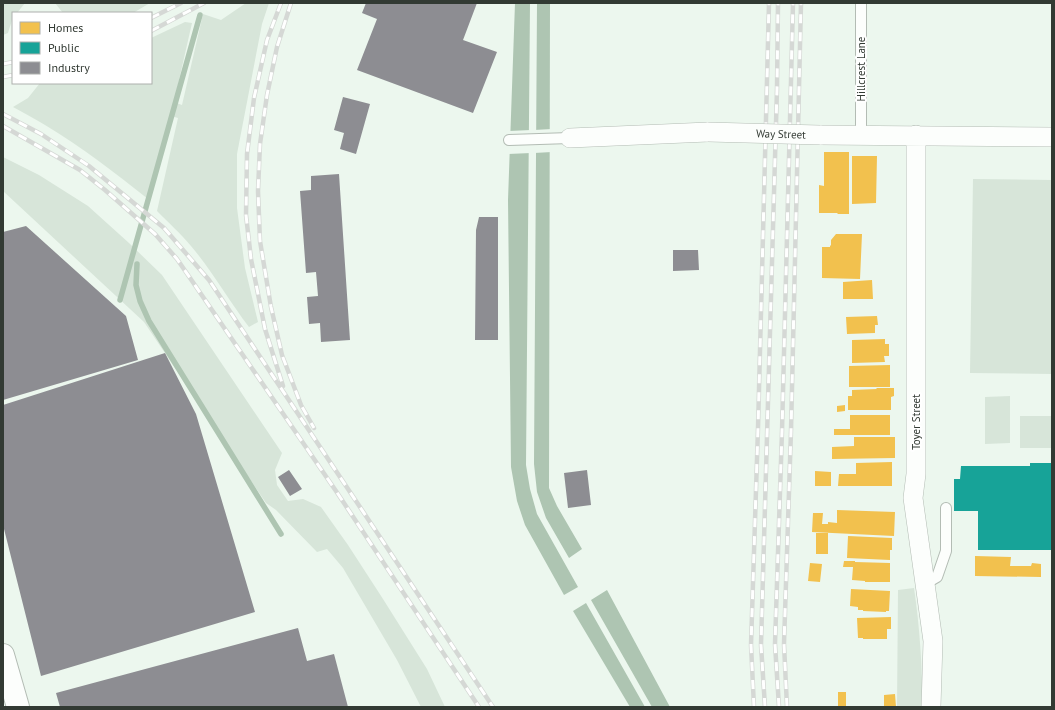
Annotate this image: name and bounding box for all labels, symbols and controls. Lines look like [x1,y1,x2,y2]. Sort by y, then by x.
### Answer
legend [12,12,152,84]
text: Homes [48,20,83,35]
street label: Hillcrest Lane [854,36,868,101]
text: Public [48,40,80,55]
text: Industry [48,60,90,75]
street label: Way Street [756,126,806,142]
street label: Toyer Street [909,394,923,450]

